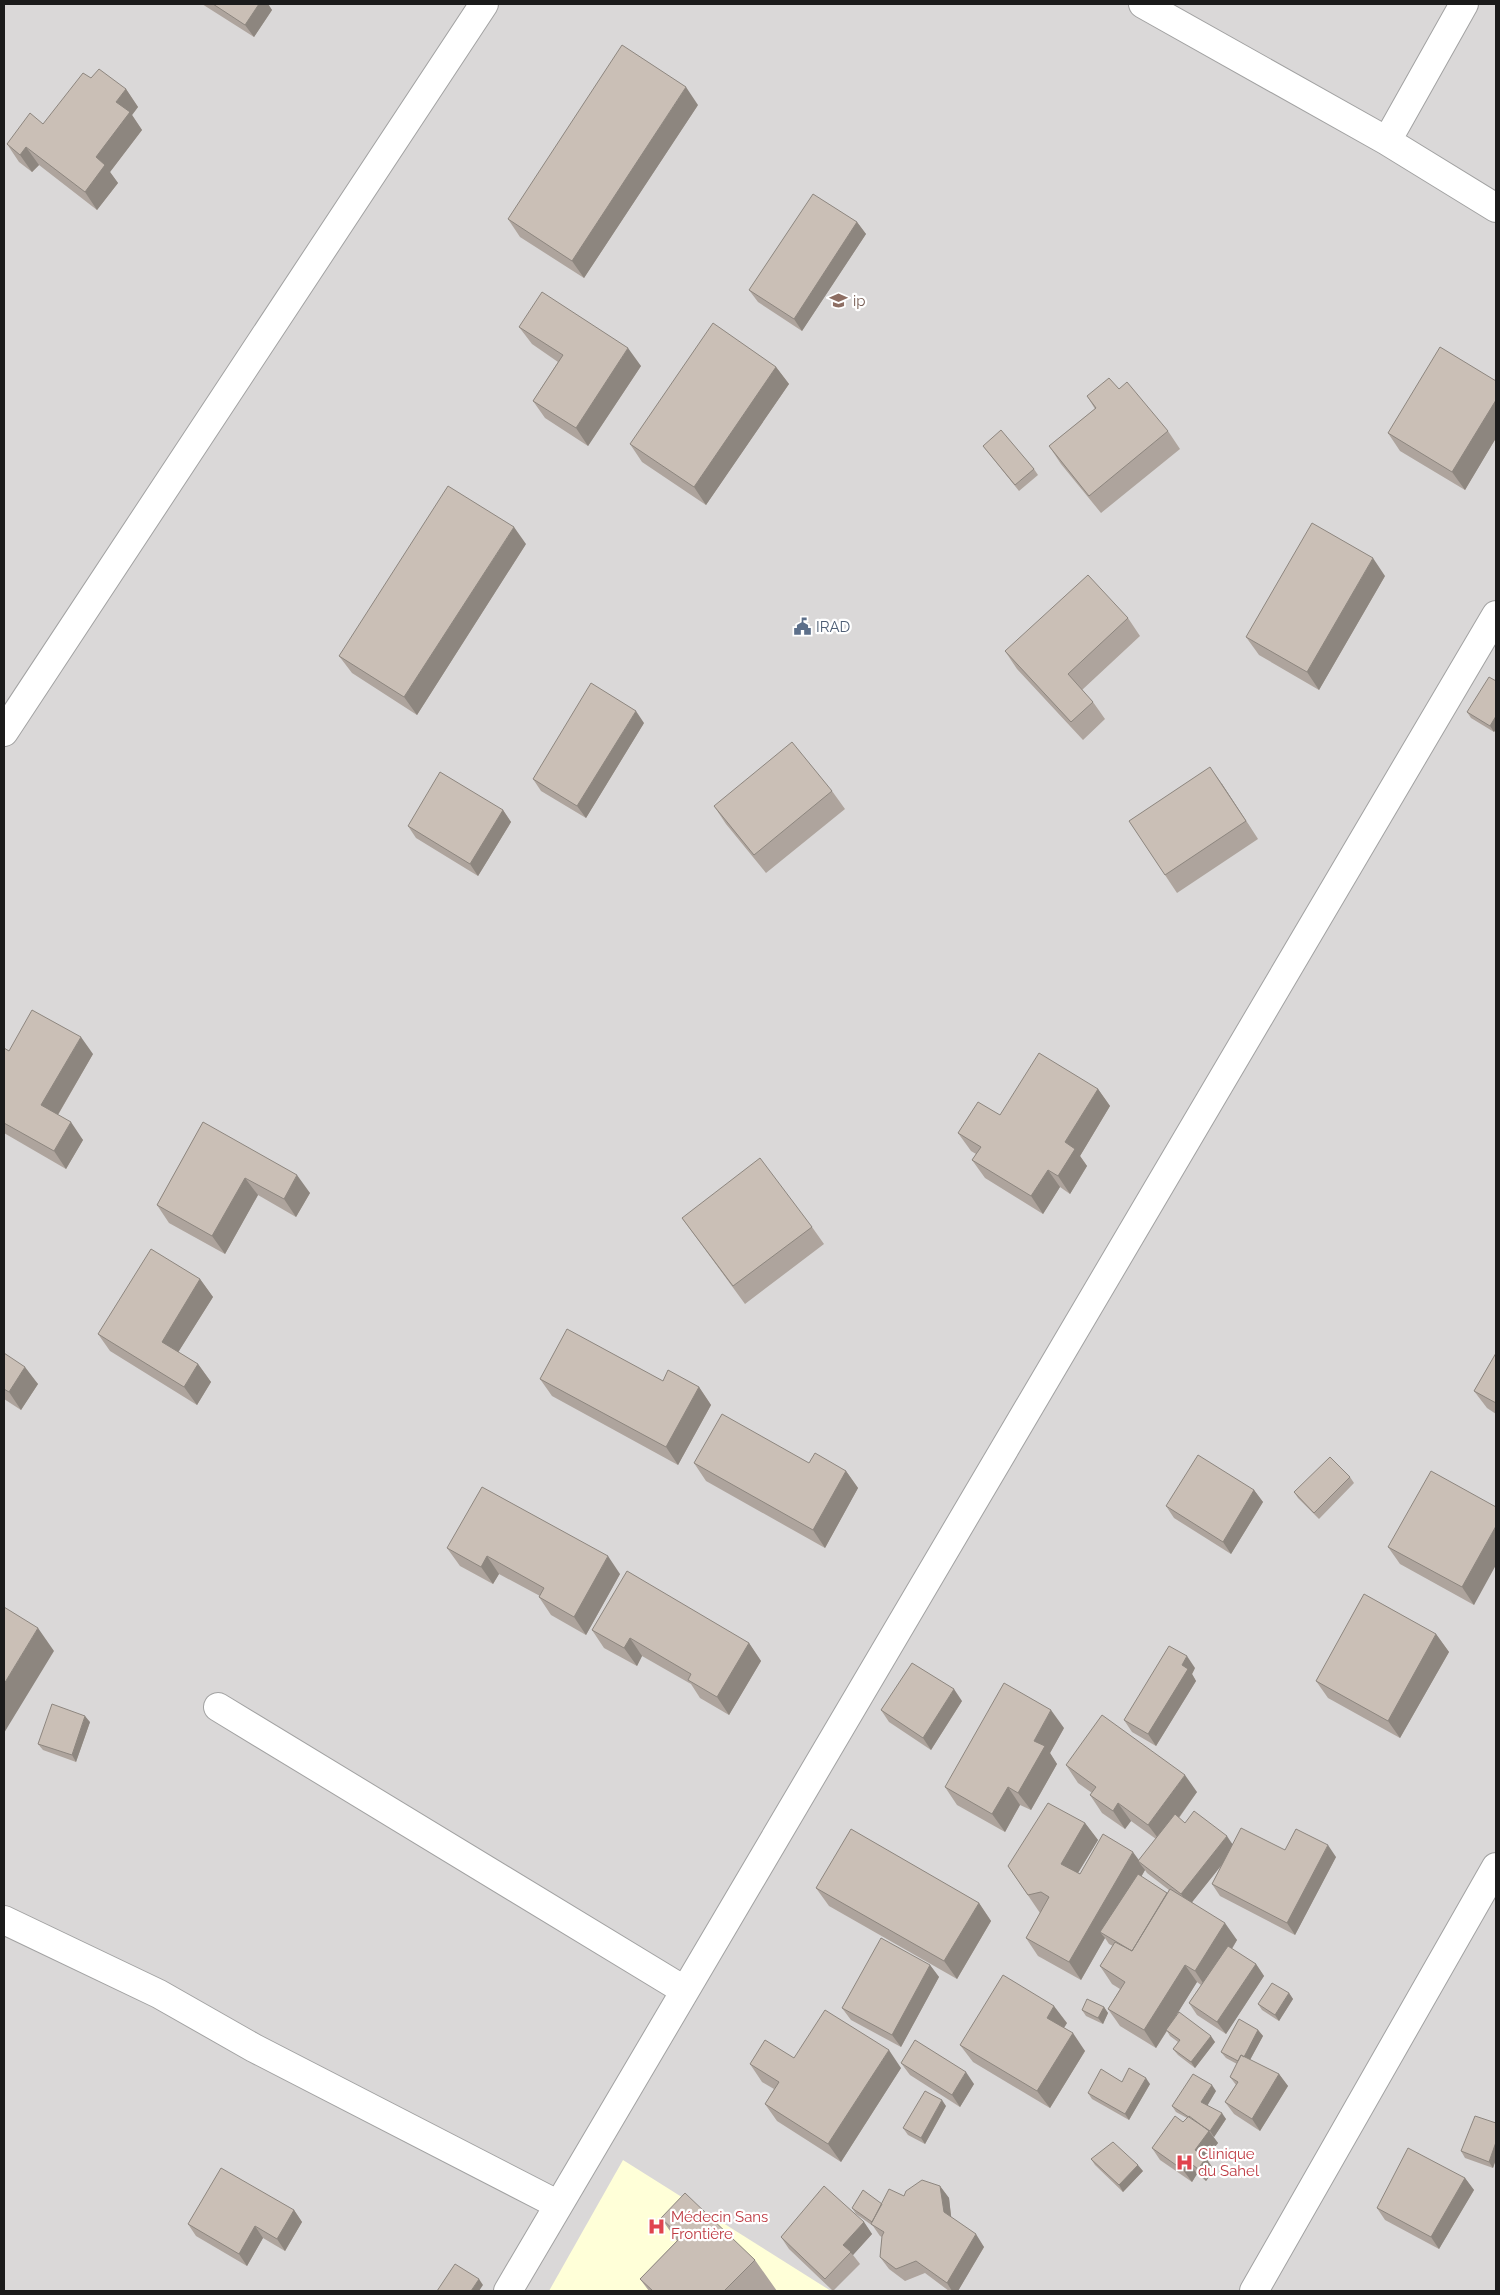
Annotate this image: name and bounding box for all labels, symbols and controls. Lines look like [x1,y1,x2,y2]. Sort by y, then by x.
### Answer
school or university icon: ip [829,291,849,311]
place label: ip [853,292,866,310]
public building icon: IRAD [792,617,812,637]
place label: IRAD [816,618,851,636]
place label: Clinique du Sahel [1198,2145,1260,2180]
hospital icon: Clinique du Sahel [1174,2153,1194,2173]
place label: Médecin Sans Frontière [671,2208,768,2243]
hospital icon: Médecin Sans Frontière [647,2216,667,2236]

